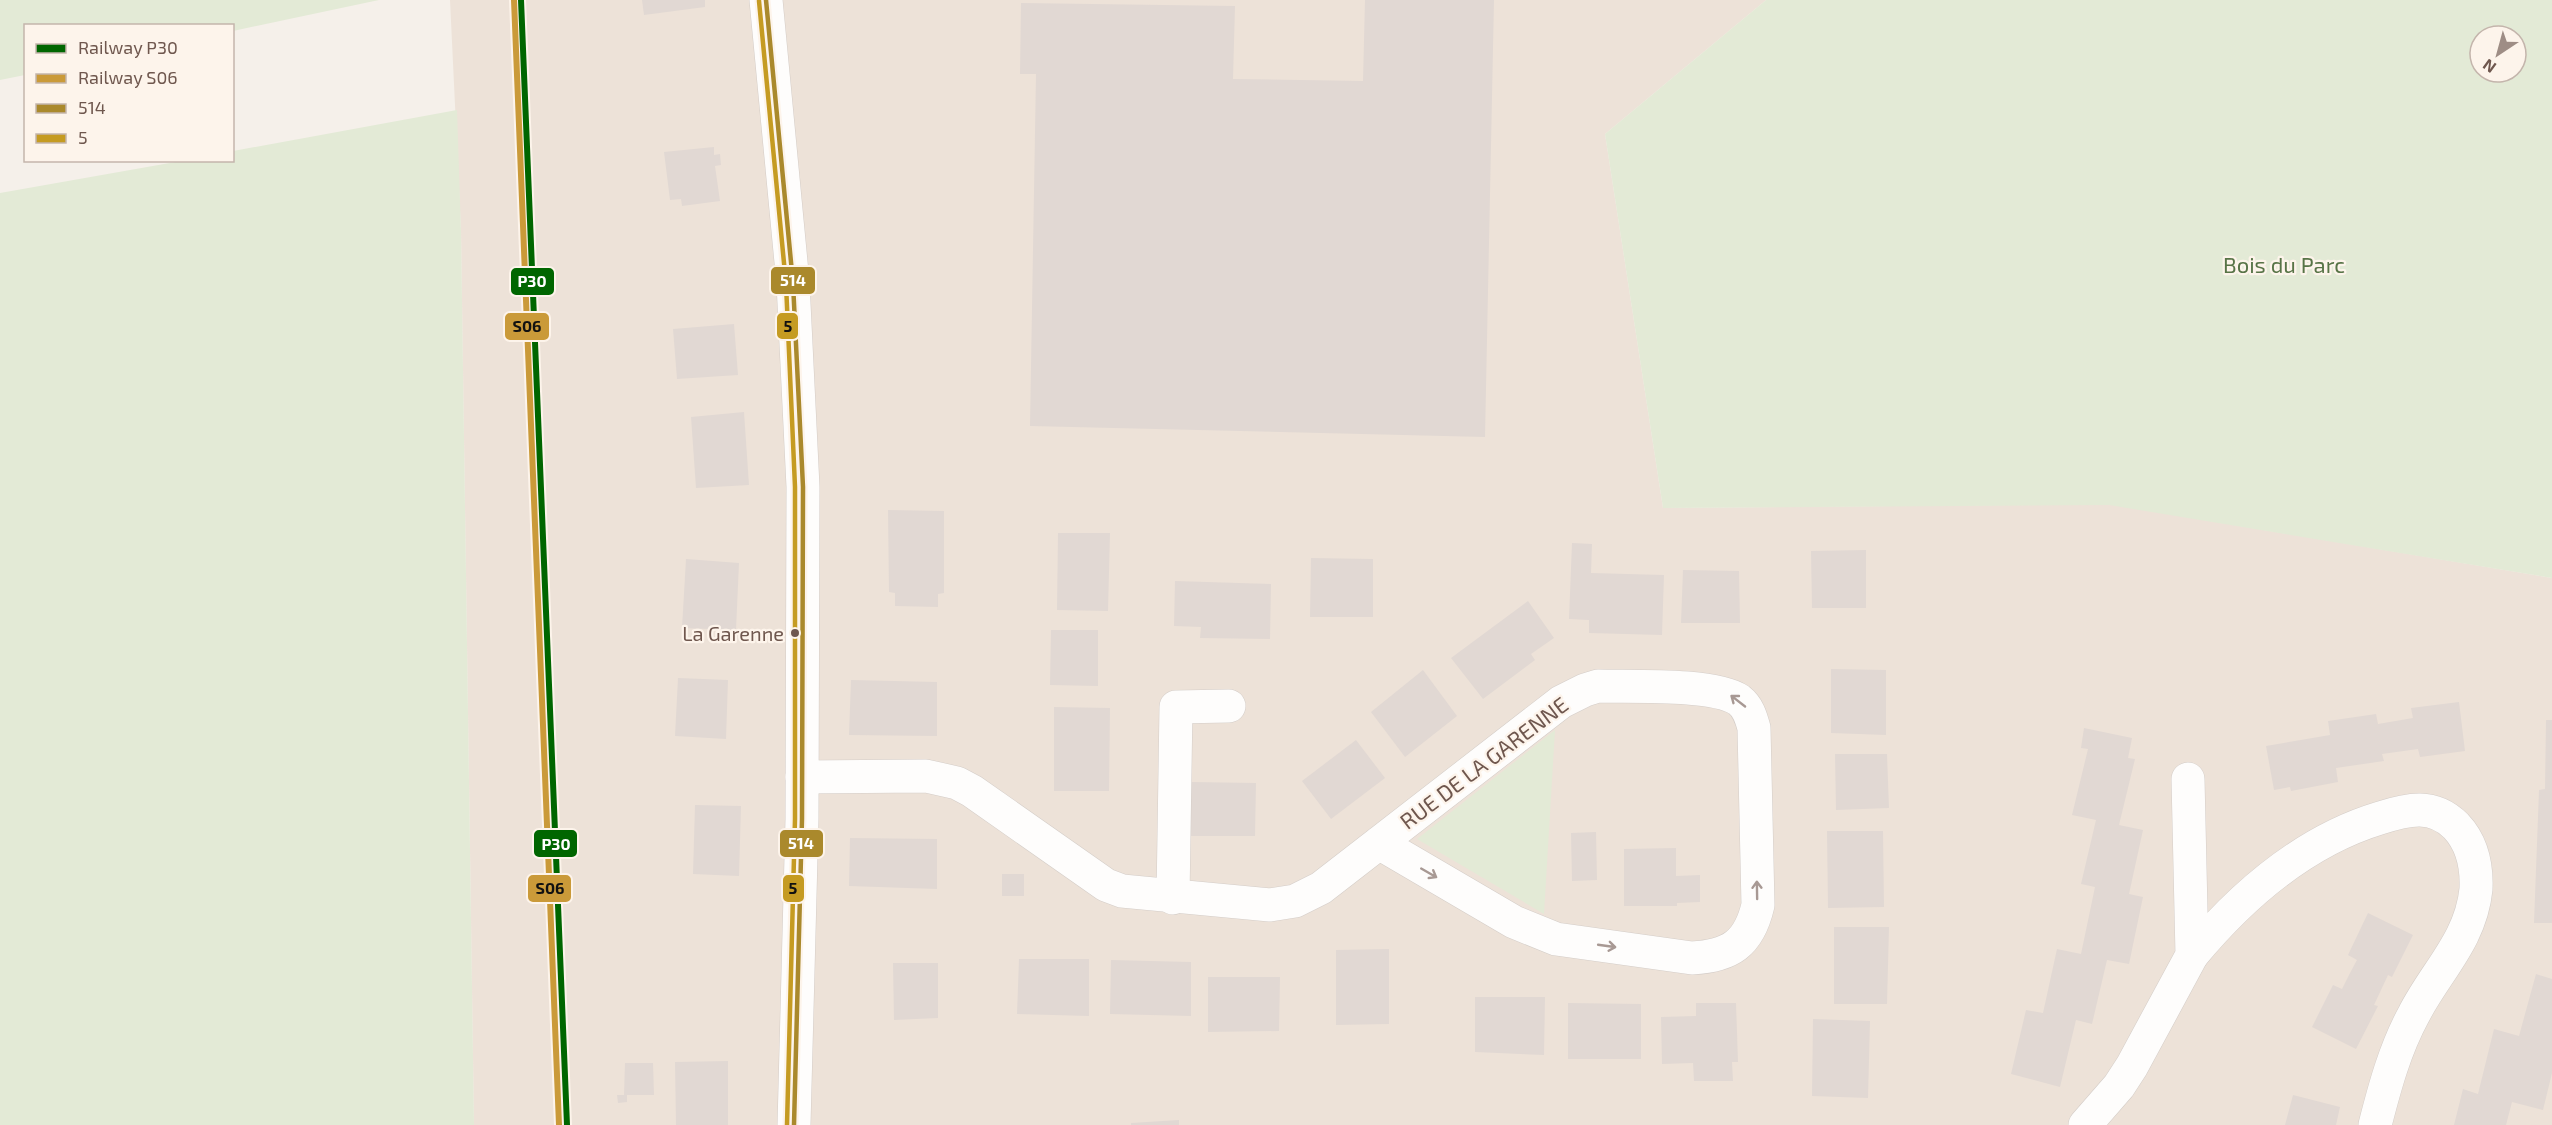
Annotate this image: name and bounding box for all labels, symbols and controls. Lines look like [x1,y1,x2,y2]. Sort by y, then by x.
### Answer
legend [24,24,234,162]
north arrow [2468,24,2528,84]
text: Railway P30 [78,36,178,58]
text: N [2479,55,2499,78]
text: Railway S06 [78,66,178,88]
text: 514 [78,96,106,118]
text: 5 [78,126,88,148]
park label: Bois du Parc [2223,251,2345,277]
line badge: 514 [770,266,816,295]
line badge: P30 [510,267,555,296]
text: 514 [780,270,806,289]
text: P30 [517,271,547,290]
line badge: S06 [504,312,550,341]
line badge: 5 [776,312,799,340]
text: S06 [513,316,541,335]
text: 5 [784,316,793,335]
place label: La Garenne [682,621,784,645]
marker: La Garenne [789,627,801,639]
street label: RUE DE LA GARENNE [1394,691,1572,834]
one-way arrow [1730,695,1746,707]
line badge: P30 [533,829,578,858]
line badge: 514 [779,829,824,858]
text: 514 [788,833,814,852]
text: P30 [541,834,571,853]
one-way arrow [1420,867,1437,879]
line badge: S06 [527,874,572,903]
line badge: 5 [782,874,805,903]
text: S06 [536,878,564,897]
text: 5 [789,878,798,897]
one-way arrow [1752,880,1763,900]
one-way arrow [1597,941,1616,952]

